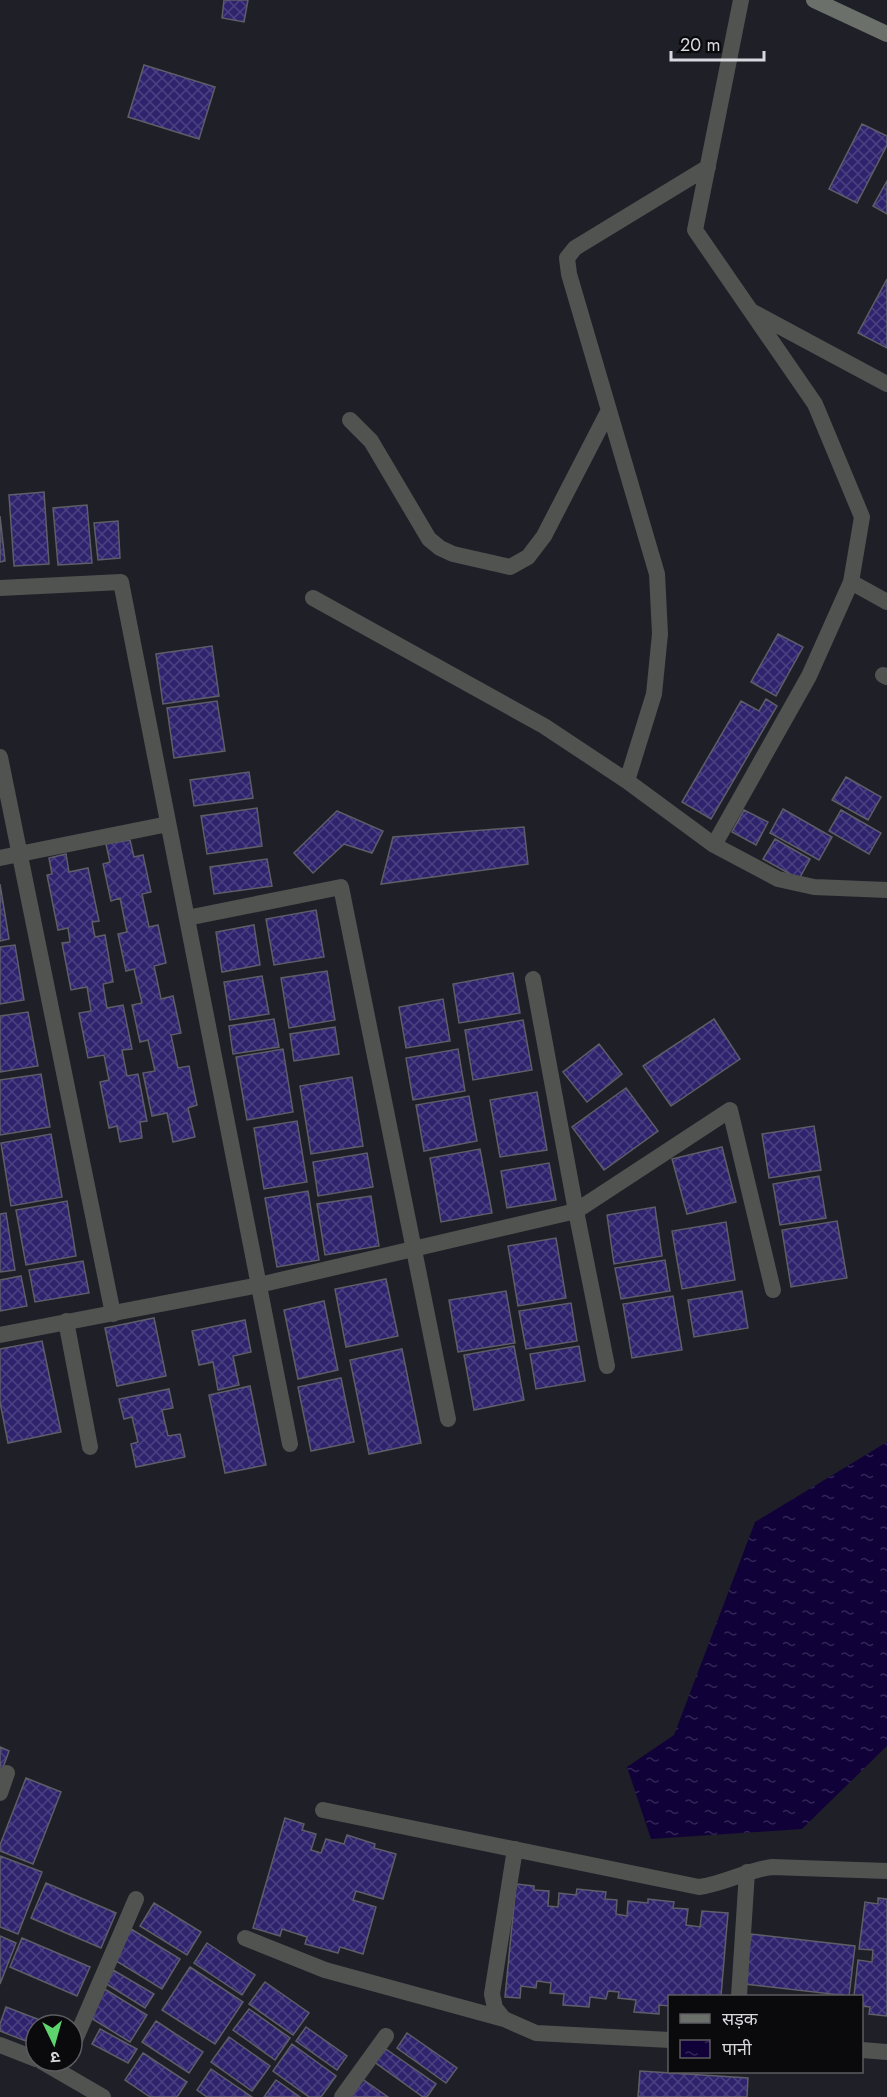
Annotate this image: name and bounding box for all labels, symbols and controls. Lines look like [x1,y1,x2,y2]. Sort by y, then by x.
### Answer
scale bar [671,24,764,62]
text: 20 m [680,32,720,58]
legend [668,1995,863,2073]
text: सड़क [722,2006,759,2032]
north arrow [24,2013,84,2073]
text: पानी [722,2036,752,2062]
text: उ [49,2046,61,2069]

